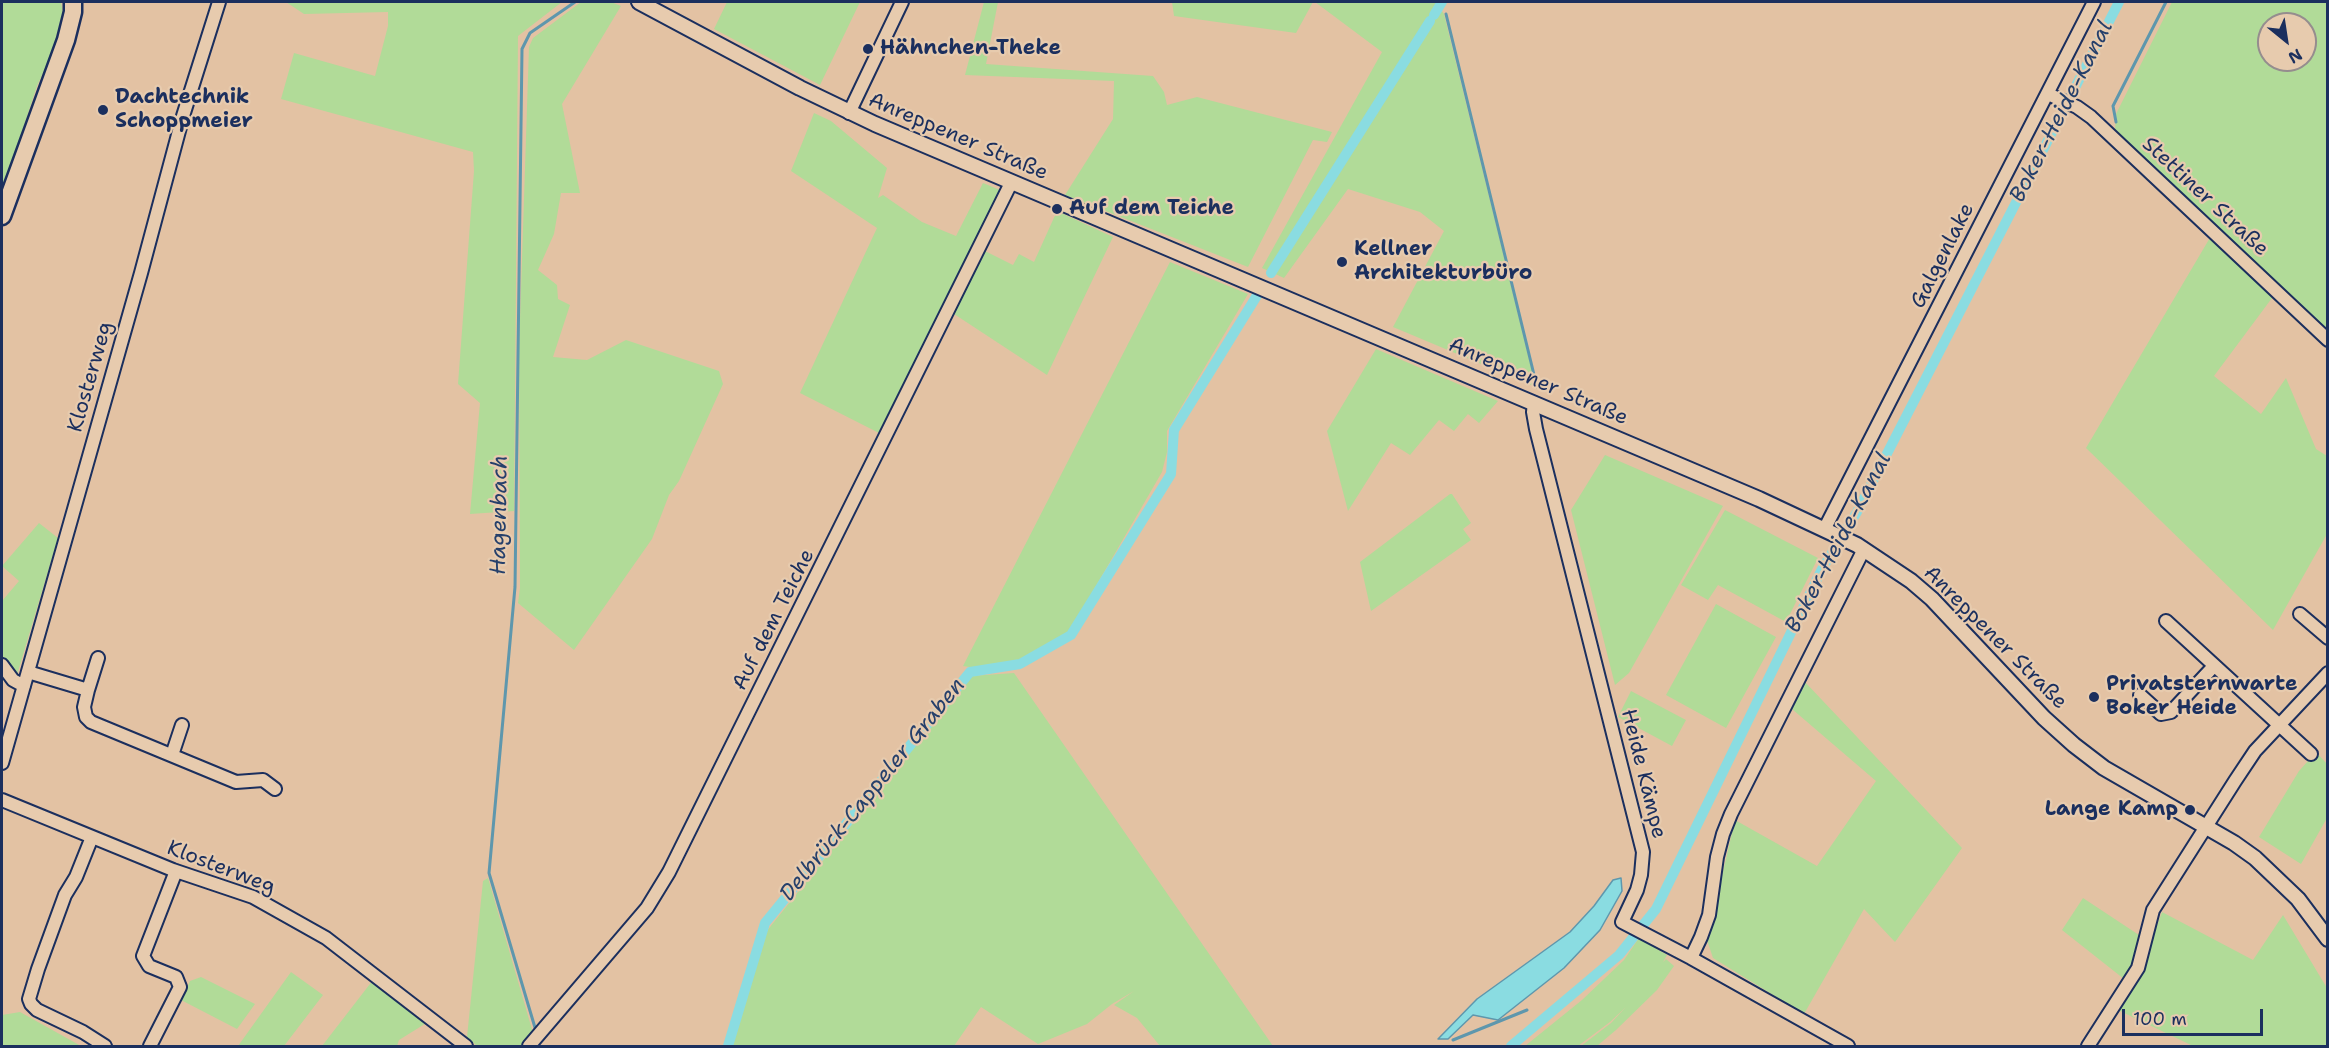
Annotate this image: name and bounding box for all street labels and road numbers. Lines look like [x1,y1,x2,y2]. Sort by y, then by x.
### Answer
street label: Anreppener Straße [864,88,1052,186]
street label: Stettiner Straße [2136,132,2274,262]
street label: Galgenlake [1906,199,1980,313]
street label: Klosterweg [63,319,119,435]
street label: Anreppener Straße [1444,333,1632,431]
street label: Auf dem Teiche [728,545,820,695]
street label: Anreppener Straße [1918,561,2072,715]
street label: Heide Kämpe [1615,707,1671,841]
street label: Klosterweg [163,836,279,900]

